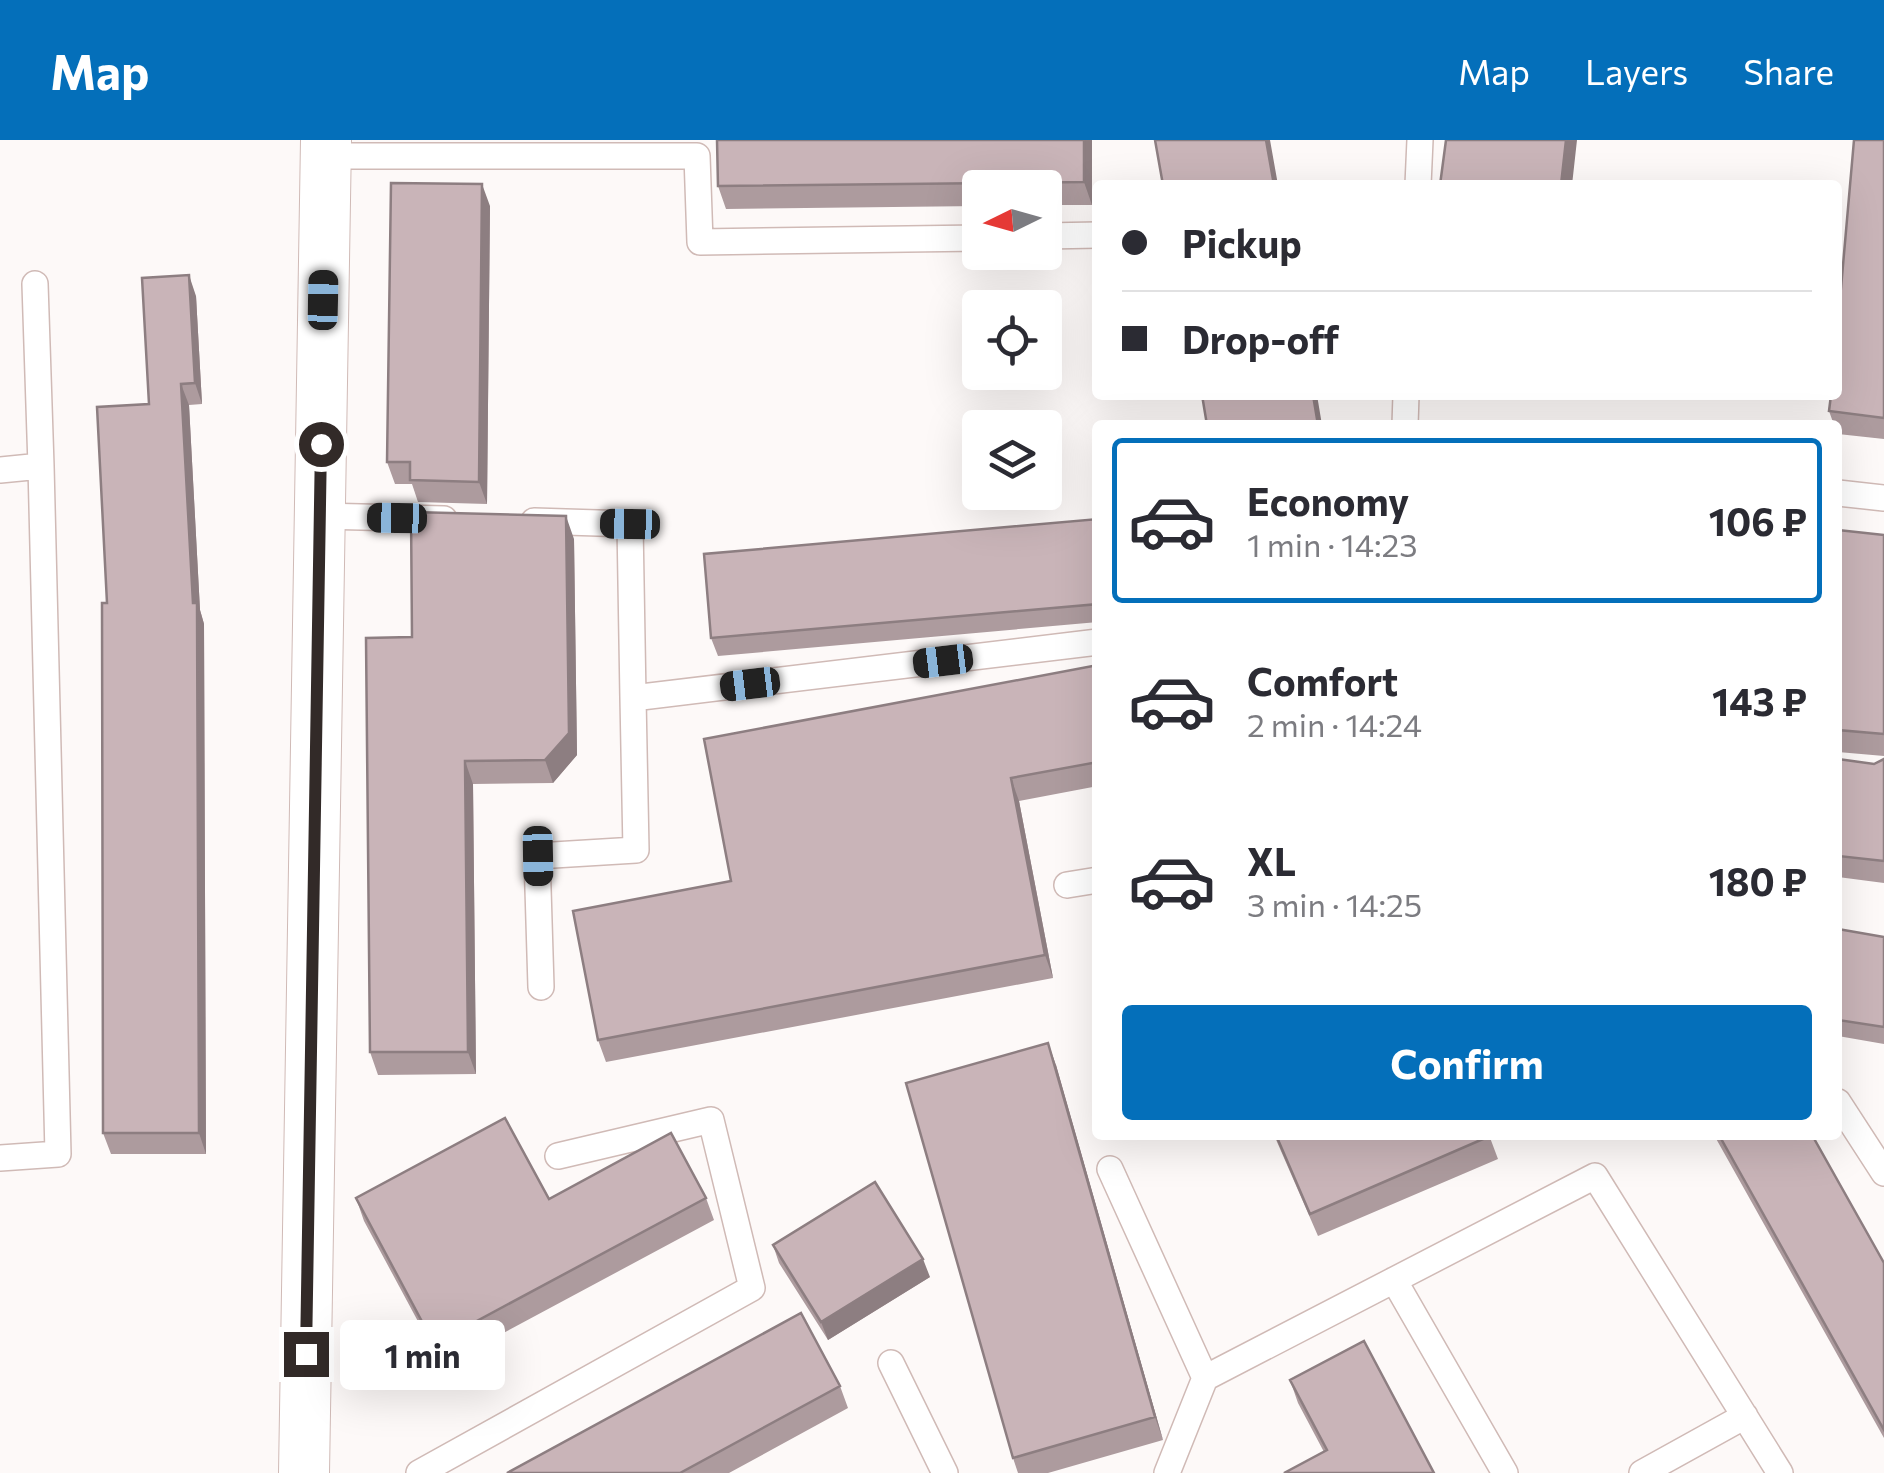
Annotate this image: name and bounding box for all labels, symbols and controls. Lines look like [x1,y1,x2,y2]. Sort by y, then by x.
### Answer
text: Map [50,41,149,100]
text: Map [1458,49,1530,92]
text: Layers [1585,49,1688,92]
text: Share [1743,49,1834,92]
north arrow [962,170,1062,270]
map controls [962,170,1062,510]
text: Pickup [1182,219,1302,266]
car [307,270,339,330]
button: locate [962,290,1062,390]
text: Drop-off [1182,315,1339,362]
button: layers [962,410,1062,510]
route start [299,422,344,467]
icon: car [1127,476,1217,566]
text: Economy [1247,477,1409,524]
text: 106 ₽ [1709,497,1807,544]
car [367,502,427,534]
car [600,508,660,540]
text: 1 min · 14:23 [1247,524,1418,564]
car [911,642,975,680]
icon: car [1127,656,1217,746]
text: Comfort [1247,657,1398,704]
car [718,665,782,703]
text: 143 ₽ [1712,677,1807,724]
text: 2 min · 14:24 [1247,704,1422,744]
car [522,826,554,886]
icon: car [1127,836,1217,926]
text: XL [1247,837,1296,884]
text: 180 ₽ [1709,857,1807,904]
text: 3 min · 14:25 [1247,884,1422,924]
button: Confirm [1122,1005,1812,1120]
callout: 1 min [341,1319,506,1389]
route end [284,1332,329,1377]
text: 1 min [385,1335,460,1375]

